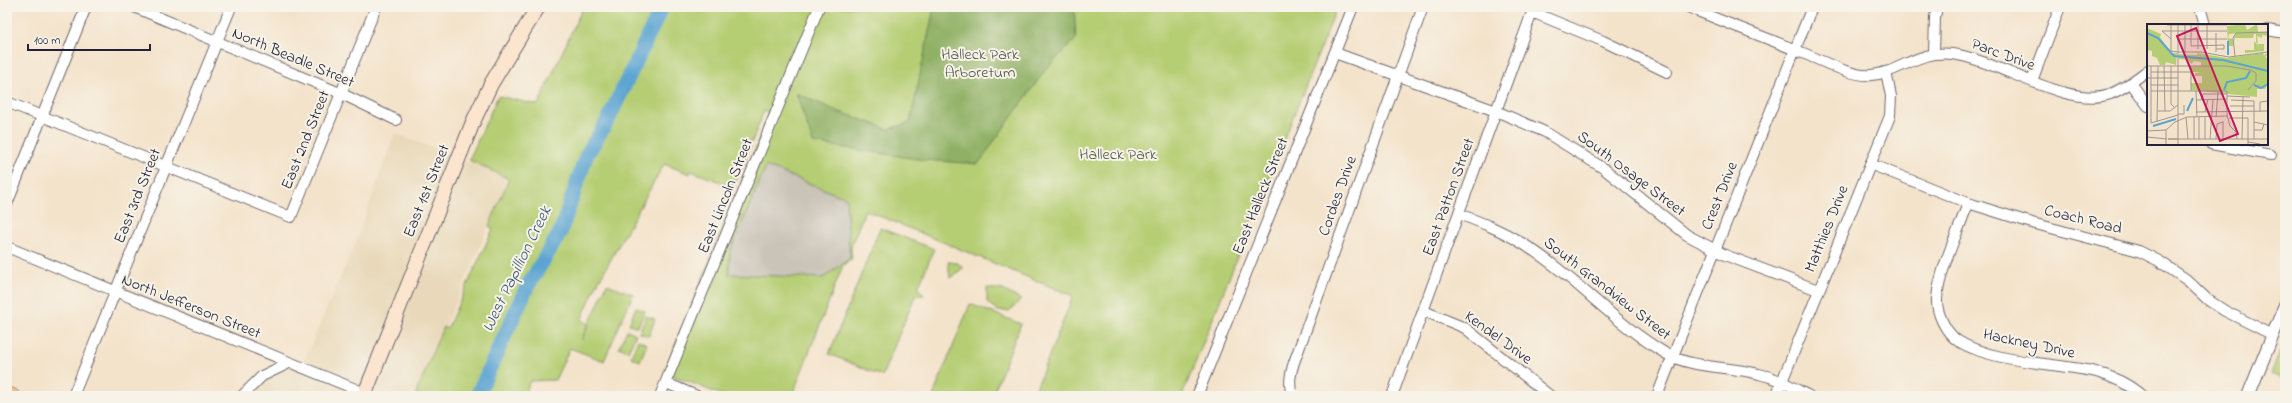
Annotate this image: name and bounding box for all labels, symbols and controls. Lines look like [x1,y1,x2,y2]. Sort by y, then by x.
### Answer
street label: North Beadle Street [228,21,358,95]
inset map [2147,24,2268,145]
scale bar [28,26,150,52]
text: 100 m [34,32,61,50]
street label: Parc Drive [1968,32,2039,78]
park label: Halleck Park Arboretum [941,43,1020,85]
street label: East 2nd Street [275,86,337,193]
street label: South Osage Street [1572,125,1691,223]
street label: East Halleck Street [1227,133,1296,258]
street label: East Lincoln Street [692,134,760,257]
street label: East Patton Street [1417,134,1482,259]
street label: East 1st Street [397,140,457,241]
park label: Halleck Park [1079,143,1158,167]
street label: East 3rd Street [108,144,168,247]
street label: Cordes Drive [1312,152,1364,239]
street label: Crest Drive [1695,157,1745,234]
street label: Matthies Drive [1799,181,1856,276]
street label: Coach Road [2042,199,2124,241]
water label: West Papillion Creek [476,200,559,336]
street label: South Grandview Street [1538,231,1676,347]
street label: North Jefferson Street [118,268,265,346]
street label: Kendel Drive [1459,305,1538,371]
street label: Hackney Drive [1981,323,2078,366]

